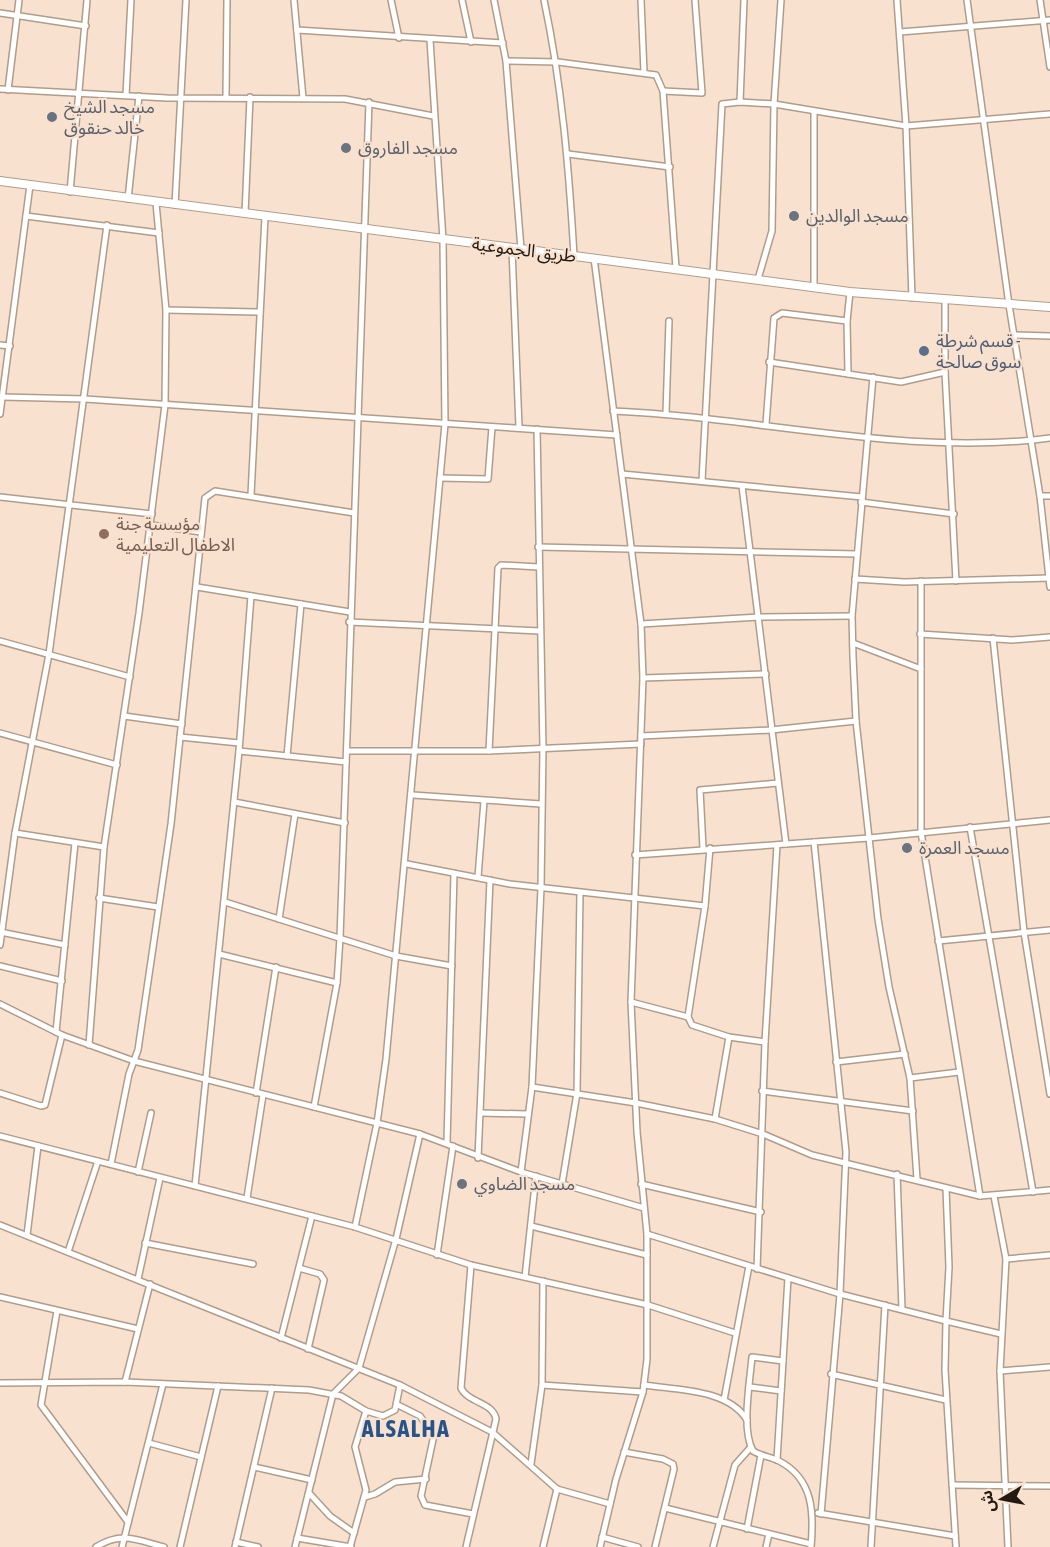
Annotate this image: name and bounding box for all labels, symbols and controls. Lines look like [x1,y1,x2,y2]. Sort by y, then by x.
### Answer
place label: مسجد الشيخ خالد حنقوق [64,96,155,139]
marker: مسجد الشيخ خالد حنقوق [45,110,59,124]
place label: مسجد الفاروق [358,137,458,159]
marker: مسجد الفاروق [339,141,353,155]
place label: مسجد الوالدين [806,205,909,227]
marker: مسجد الوالدين [787,209,801,223]
street label: طريق الجموعية [471,233,577,267]
place label: قسم شرطة - سوق صالحة [936,330,1021,373]
marker: قسم شرطة - سوق صالحة [917,344,931,358]
place label: مؤسسة جنة الاطفال التعليمية [116,513,235,556]
marker: مؤسسة جنة الاطفال التعليمية [97,527,111,541]
place label: مسجد العمرة [919,837,1010,859]
marker: مسجد العمرة [900,841,914,855]
place label: مسجد الضاوي [474,1173,575,1197]
marker: مسجد الضاوي [455,1177,469,1191]
district label: ALSALHA [361,1415,450,1442]
north arrow [972,1469,1032,1529]
text: ش [976,1489,999,1514]

